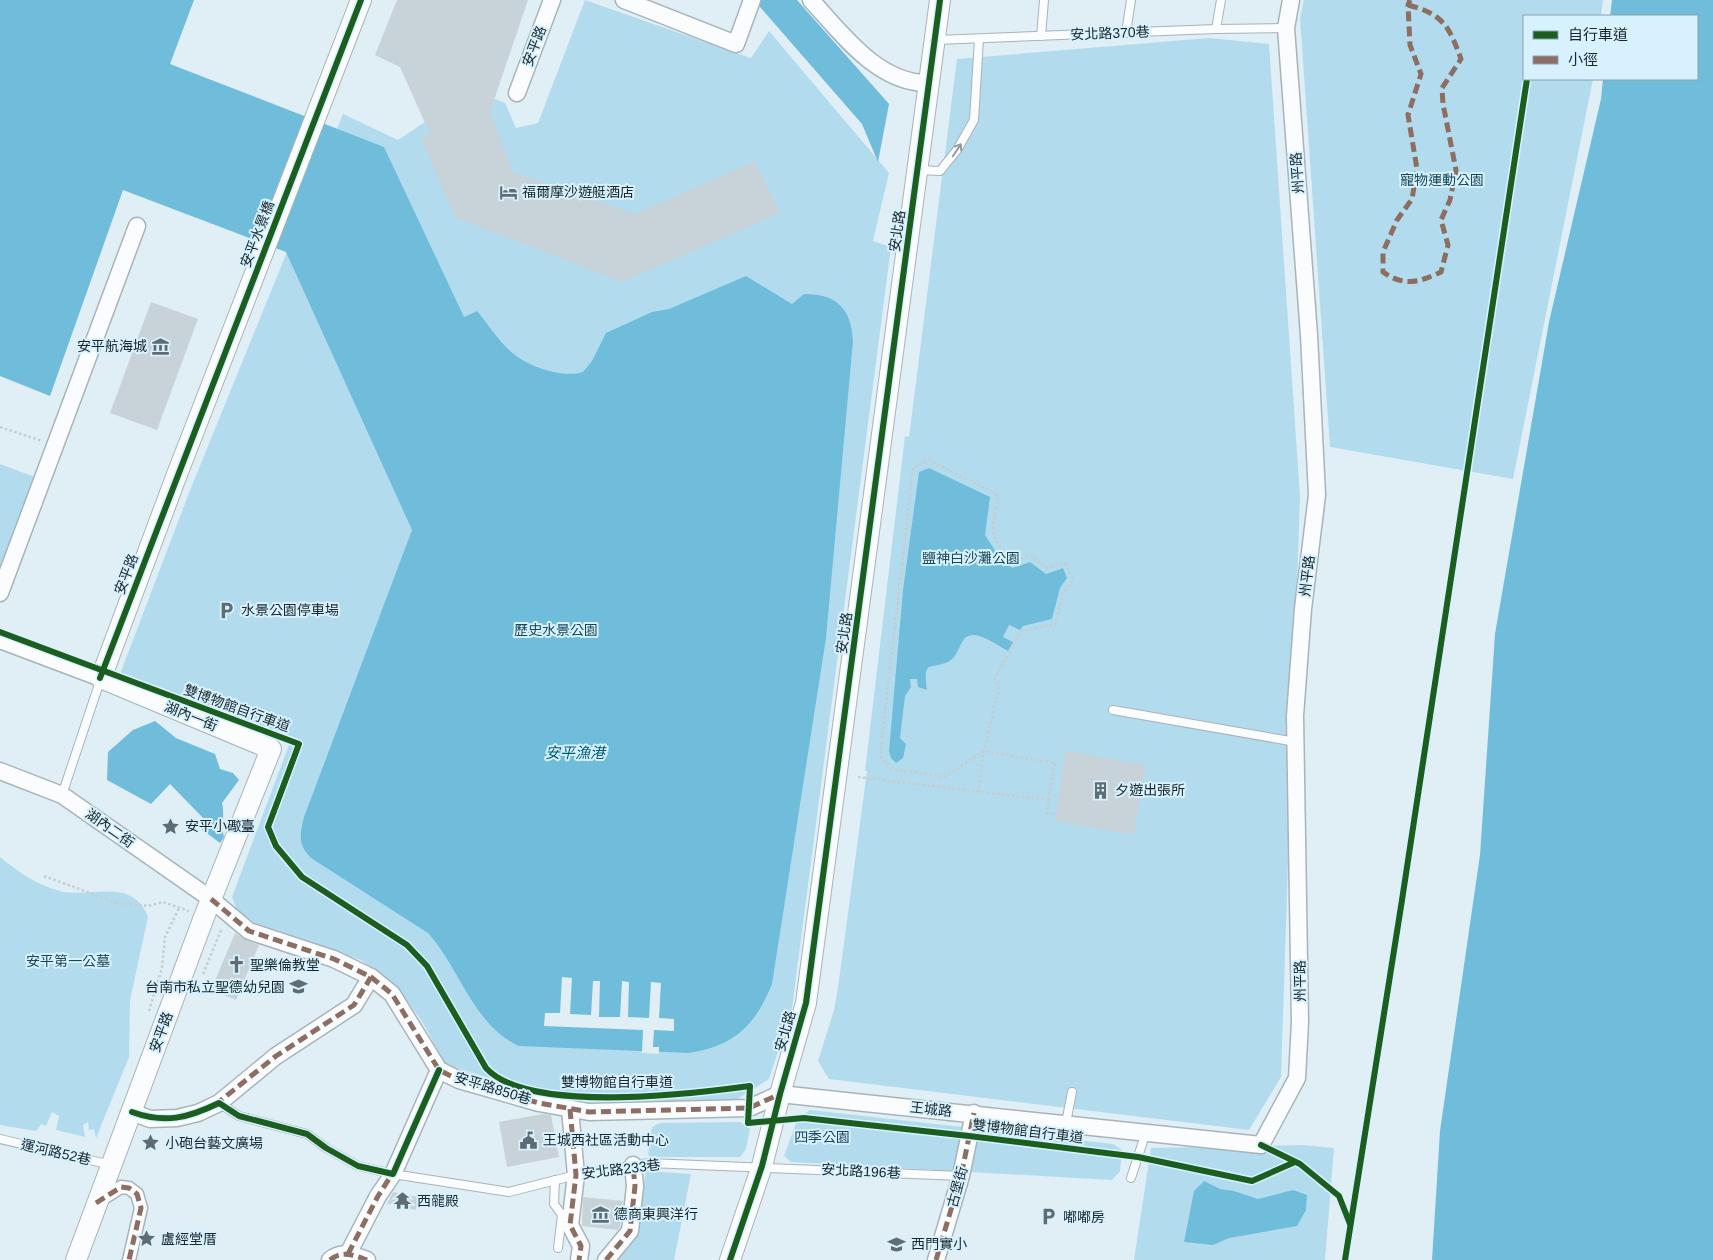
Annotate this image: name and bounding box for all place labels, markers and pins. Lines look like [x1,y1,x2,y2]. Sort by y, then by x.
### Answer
hotel icon: 福爾摩沙遊艇酒店 [498,182,518,202]
place label: 福爾摩沙遊艇酒店 [522,184,634,200]
museum icon: 安平航海城 [151,336,171,356]
place label: 安平航海城 [77,338,147,354]
parking icon: 水景公園停車場 [217,600,237,620]
place label: 水景公園停車場 [241,602,339,618]
building icon: 夕遊出張所 [1091,780,1111,800]
place label: 夕遊出張所 [1115,782,1185,798]
place icon: 安平小礮臺 [161,816,181,836]
place label: 安平小礮臺 [185,818,255,834]
church icon: 聖樂倫教堂 [226,955,246,975]
place label: 聖樂倫教堂 [250,957,320,973]
school or university icon: 台南市私立聖德幼兒園 [289,977,309,997]
place label: 台南市私立聖德幼兒園 [145,979,285,995]
public building icon: 王城西社區活動中心 [519,1130,539,1150]
place label: 王城西社區活動中心 [543,1132,669,1148]
place icon: 小砲台藝文廣場 [141,1133,161,1153]
place label: 小砲台藝文廣場 [165,1135,263,1151]
temple icon: 西㡣殿 [393,1191,413,1211]
place label: 西㡣殿 [417,1193,459,1209]
museum icon: 德商東興洋行 [590,1204,610,1224]
place label: 德商東興洋行 [614,1206,698,1222]
parking icon: 嘟嘟房 [1039,1207,1059,1227]
place label: 嘟嘟房 [1063,1209,1105,1225]
place icon: 盧經堂厝 [137,1229,157,1249]
place label: 盧經堂厝 [161,1231,217,1247]
school or university icon: 西門實小 [887,1234,907,1254]
place label: 西門實小 [911,1236,967,1252]

